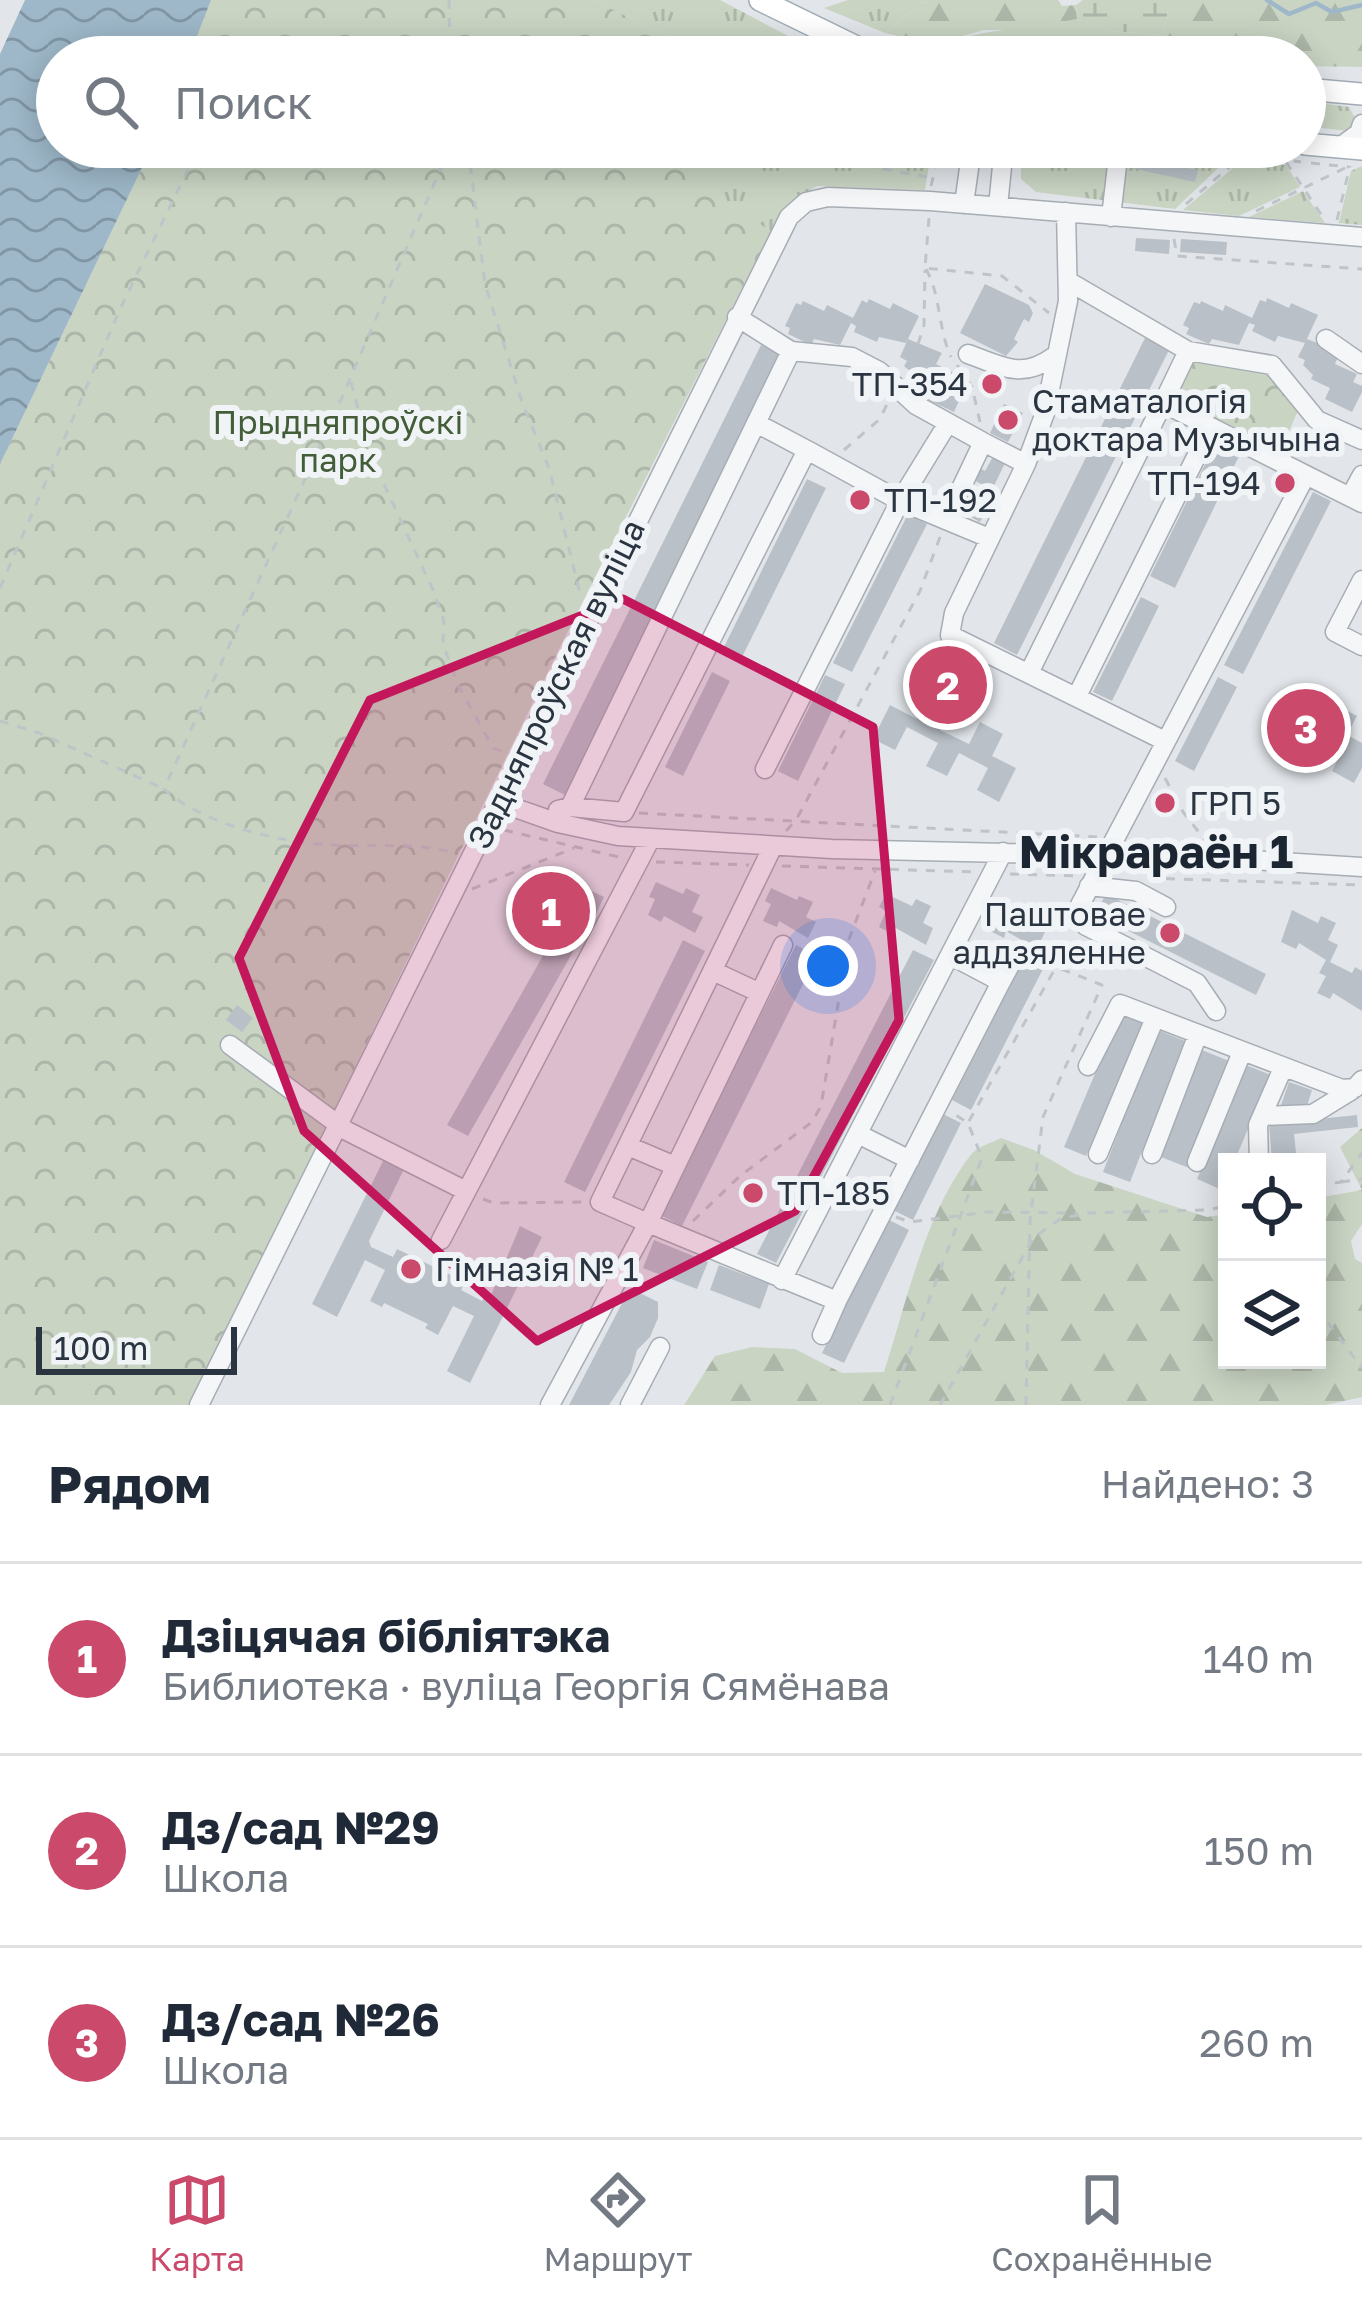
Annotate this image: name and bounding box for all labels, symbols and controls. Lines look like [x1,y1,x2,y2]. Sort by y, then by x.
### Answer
search box [36,36,1326,168]
icon: search [78,69,144,135]
text: Поиск [174,75,313,129]
place label: ТП-354 [852,364,968,403]
marker: ТП-354 [979,371,1005,397]
place label: Стаматалогія доктара Музычына [1032,381,1341,458]
park label: Прыдняпроўскі парк [213,402,463,479]
marker: Стаматалогія доктара Музычына [995,407,1021,433]
place label: ТП-194 [1147,463,1261,502]
marker: ТП-194 [1272,470,1298,496]
place label: ТП-192 [884,480,997,519]
marker: ТП-192 [847,487,873,513]
street label: Задняпроўская вуліца [459,513,652,855]
pin: 2 [909,640,987,730]
pin: 3 [1267,683,1345,773]
place label: ГРП 5 [1189,783,1281,822]
marker: ГРП 5 [1152,790,1178,816]
district label: Мікрараён 1 [1019,824,1293,878]
pin: 1 [512,866,590,956]
place label: Паштовае аддзяленне [952,894,1146,971]
marker: Паштовае аддзяленне [1157,920,1183,946]
your location [798,936,858,996]
map controls [1218,1153,1326,1369]
button: locate [1218,1153,1326,1261]
place label: ТП-185 [777,1173,890,1212]
marker: ТП-185 [740,1180,766,1206]
place label: Гімназія № 1 [435,1249,638,1288]
marker: Гімназія № 1 [398,1256,424,1282]
button: layers [1218,1261,1326,1369]
scale bar [36,1321,237,1374]
text: 100 m [54,1328,148,1367]
text: Рядом [48,1453,211,1514]
text: Найдено: 3 [1101,1460,1314,1507]
text: Дзіцячая бібліятэка [162,1608,610,1662]
text: 1 [77,1635,97,1682]
text: 140 m [1203,1635,1314,1682]
text: Библиотека · вуліца Георгія Сямёнава [162,1662,890,1709]
text: Дз/сад №29 [162,1800,440,1854]
text: 2 [75,1827,99,1874]
text: 150 m [1204,1827,1314,1874]
text: Школа [162,1854,289,1901]
text: Дз/сад №26 [162,1992,440,2046]
text: 3 [75,2019,99,2066]
text: 260 m [1199,2019,1314,2066]
text: Школа [162,2046,289,2093]
tab: Карта [149,2167,245,2278]
tab: Маршрут [544,2167,693,2278]
tab: Сохранённые [991,2167,1213,2278]

